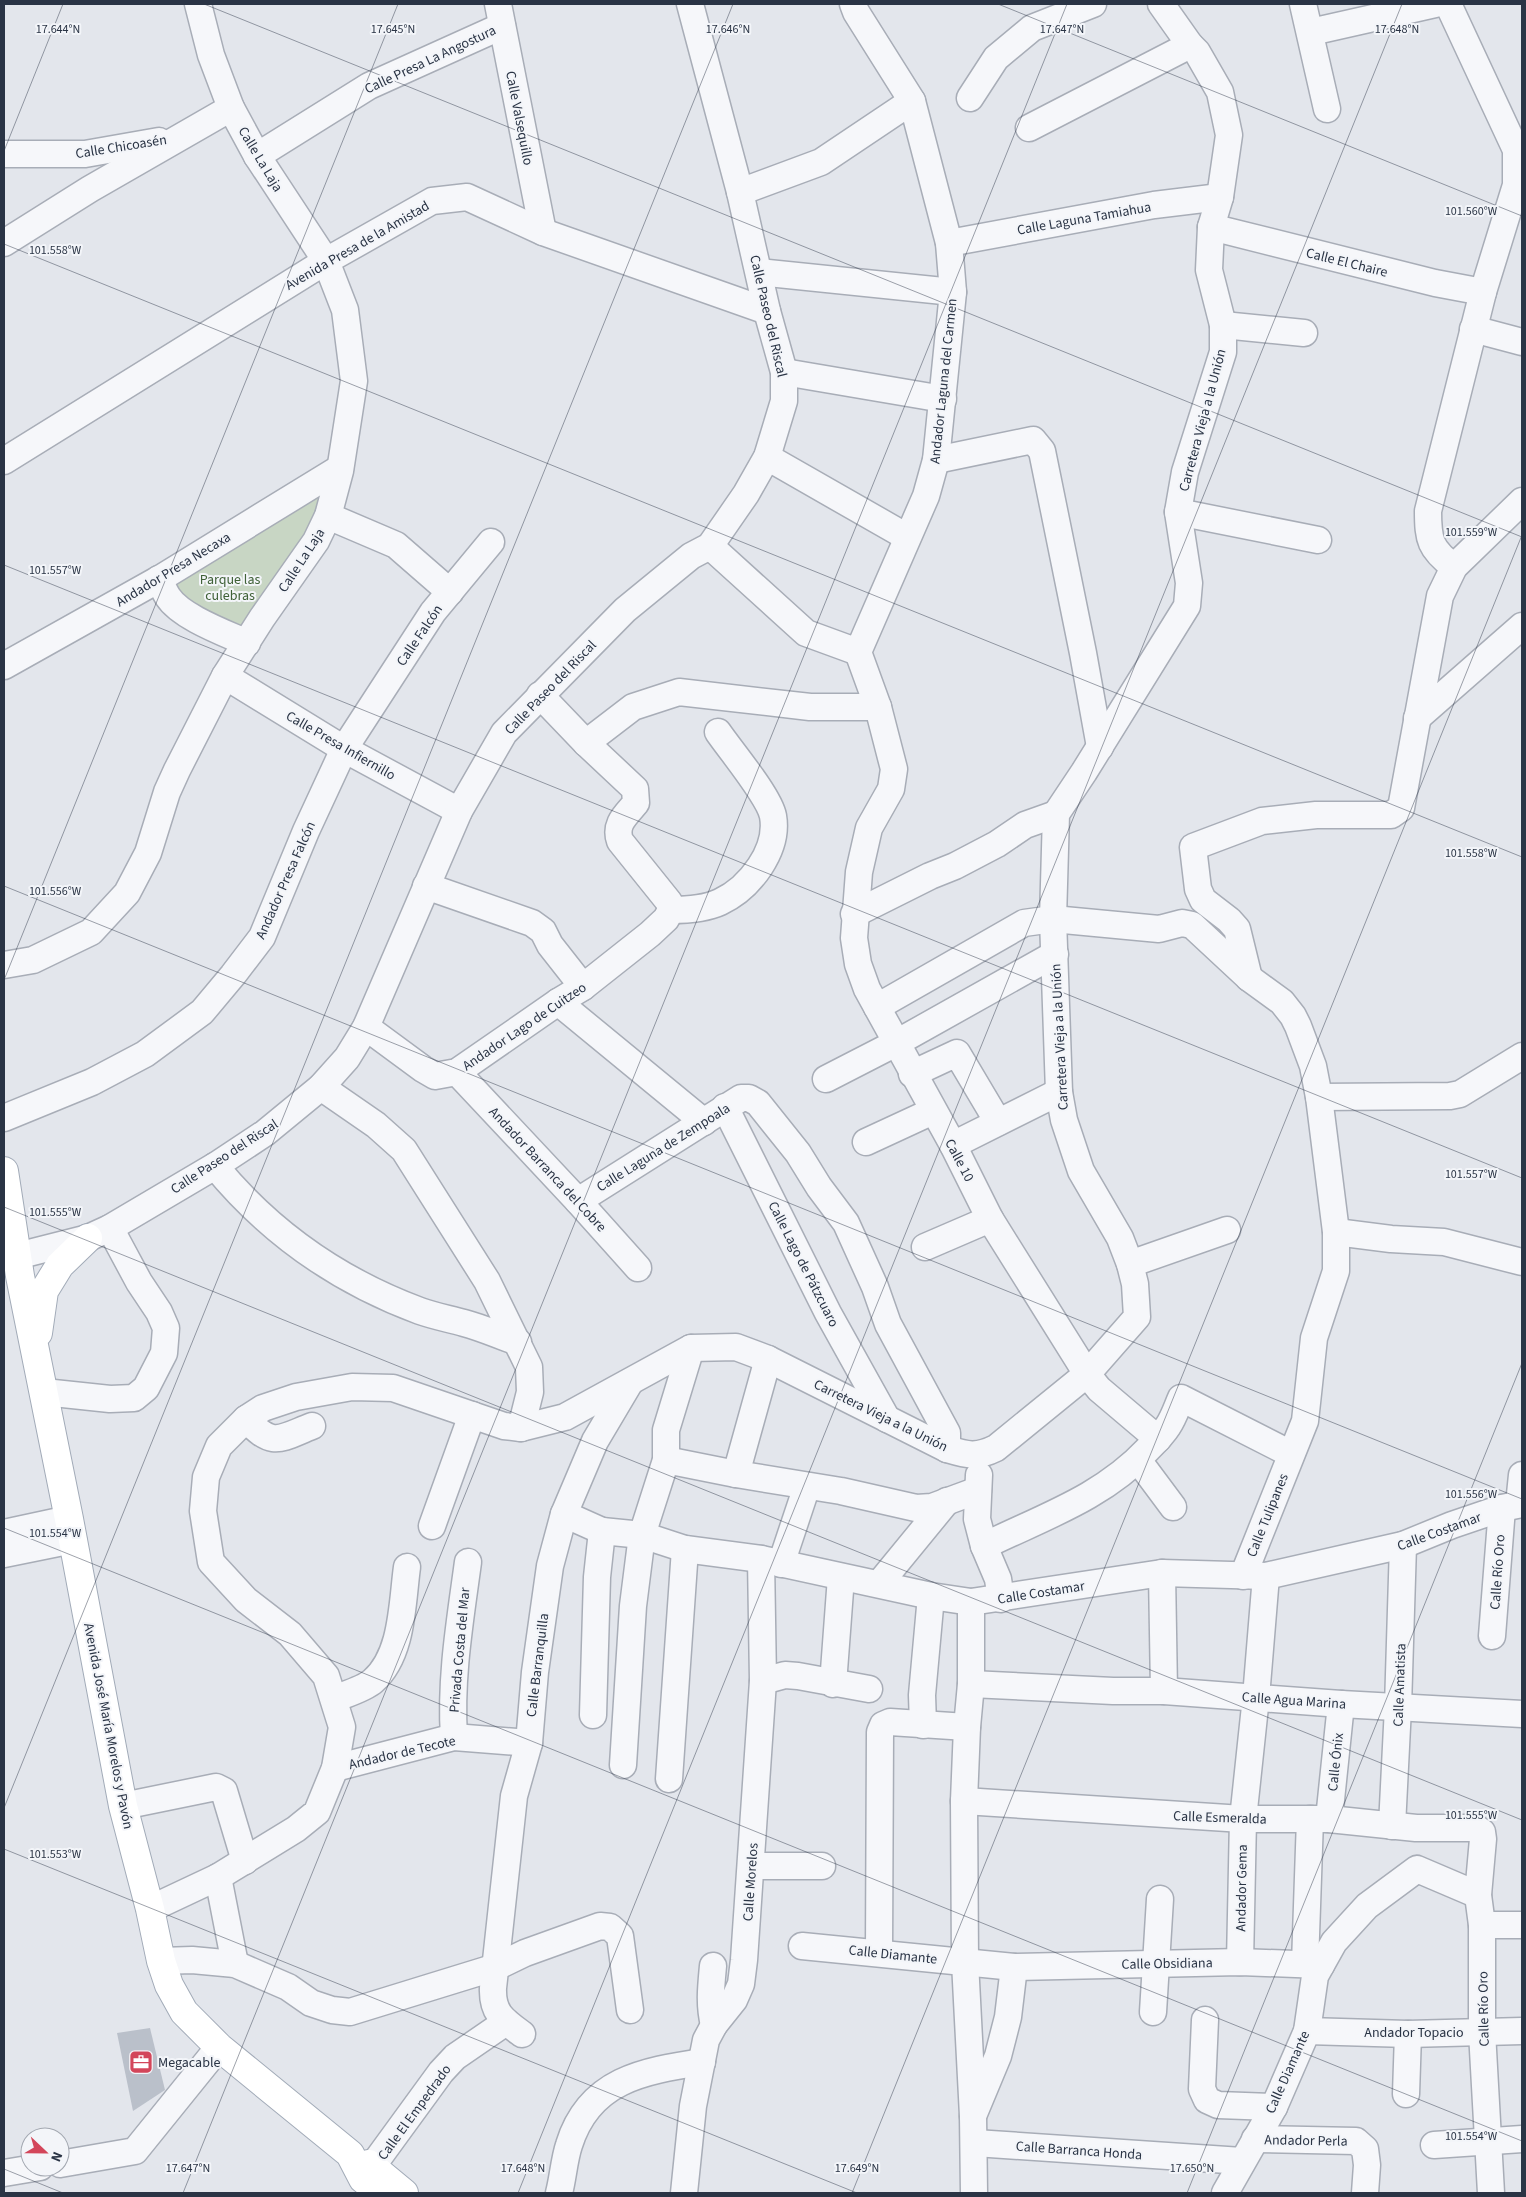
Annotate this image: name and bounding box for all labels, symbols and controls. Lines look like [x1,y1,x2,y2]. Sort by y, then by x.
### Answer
text: 17.644°N [36,21,80,38]
street label: Calle Presa La Angostura [361,21,499,99]
text: 17.645°N [371,21,415,38]
text: 17.646°N [706,21,750,38]
text: 17.647°N [1040,21,1084,38]
text: 17.648°N [1375,21,1419,38]
street label: Calle Valsequillo [500,69,538,167]
street label: Calle La Laja [233,123,288,196]
street label: Calle Chicoasén [74,130,168,164]
street label: Avenida Presa de la Amistad [282,196,433,295]
street label: Calle Laguna Tamiahua [1016,197,1153,241]
text: 101.560°W [1445,203,1498,220]
text: 101.558°W [29,242,82,259]
street label: Calle El Chaire [1304,243,1390,283]
street label: Calle Paseo del Riscal [744,253,792,380]
street label: Andador Laguna del Carmen [925,297,963,465]
street label: Carretera Vieja a la Unión [1174,347,1232,494]
street label: Calle La Laja [274,524,330,597]
text: 101.559°W [1445,524,1498,541]
street label: Andador Presa Necaxa [112,528,235,612]
text: 101.557°W [29,562,82,579]
park label: Parque las culebras [200,570,260,606]
street label: Calle Falcón [392,601,448,670]
street label: Calle Paseo del Riscal [500,636,602,740]
street label: Calle Presa Infiernillo [282,706,399,785]
street label: Andador Presa Falcón [251,818,321,942]
text: 101.558°W [1445,845,1498,862]
text: 101.556°W [29,883,82,900]
street label: Carretera Vieja a la Unión [1046,963,1074,1111]
street label: Andador Lago de Cuitzeo [459,978,591,1076]
street label: Calle Laguna de Zempoala [593,1099,734,1197]
street label: Andador Barranca del Cobre [484,1103,611,1237]
street label: Calle Paseo del Riscal [167,1114,283,1199]
street label: Calle 10 [940,1136,979,1185]
text: 101.557°W [1445,1166,1498,1183]
street label: Calle Lago de Pátzcuaro [763,1198,843,1331]
text: 101.555°W [29,1204,82,1221]
street label: Carretera Vieja a la Unión [810,1375,951,1457]
street label: Calle Tulipanes [1242,1470,1294,1560]
text: 101.556°W [1445,1486,1498,1503]
street label: Calle Costamar [1395,1507,1484,1556]
text: 101.554°W [29,1525,82,1542]
street label: Calle Río Oro [1485,1534,1511,1610]
street label: Calle Costamar [996,1576,1086,1610]
street label: Privada Costa del Mar [445,1586,475,1714]
street label: Calle Barranquilla [522,1612,554,1718]
street label: Avenida José María Morelos y Pavón [78,1621,138,1831]
street label: Calle Amatista [1389,1643,1411,1727]
street label: Calle Agua Marina [1241,1687,1347,1715]
street label: Andador de Tecote [347,1731,458,1775]
street label: Calle Ónix [1323,1731,1349,1792]
street label: Calle Esmeralda [1173,1806,1267,1830]
text: 101.555°W [1445,1807,1498,1824]
street label: Calle Morelos [738,1842,764,1922]
street label: Andador Gema [1231,1844,1253,1932]
text: 101.553°W [29,1846,82,1863]
street label: Calle Diamante [848,1940,938,1970]
street label: Calle Obsidiana [1121,1953,1213,1975]
street label: Calle Río Oro [1473,1971,1495,2047]
street label: Andador Topacio [1364,2023,1464,2043]
street label: Calle Diamante [1261,2028,1315,2117]
office icon: Megacable [128,2049,154,2075]
place label: Megacable [158,2053,220,2073]
street label: Calle El Empedrado [373,2061,456,2165]
north arrow [20,2127,70,2177]
text: 101.554°W [1445,2128,1498,2145]
street label: Andador Perla [1264,2130,1348,2152]
street label: Calle Barranca Honda [1015,2137,1143,2165]
text: N [45,2148,67,2165]
text: 17.647°N [166,2160,210,2177]
text: 17.648°N [501,2160,545,2177]
text: 17.649°N [835,2160,879,2177]
text: 17.650°N [1170,2160,1214,2177]

